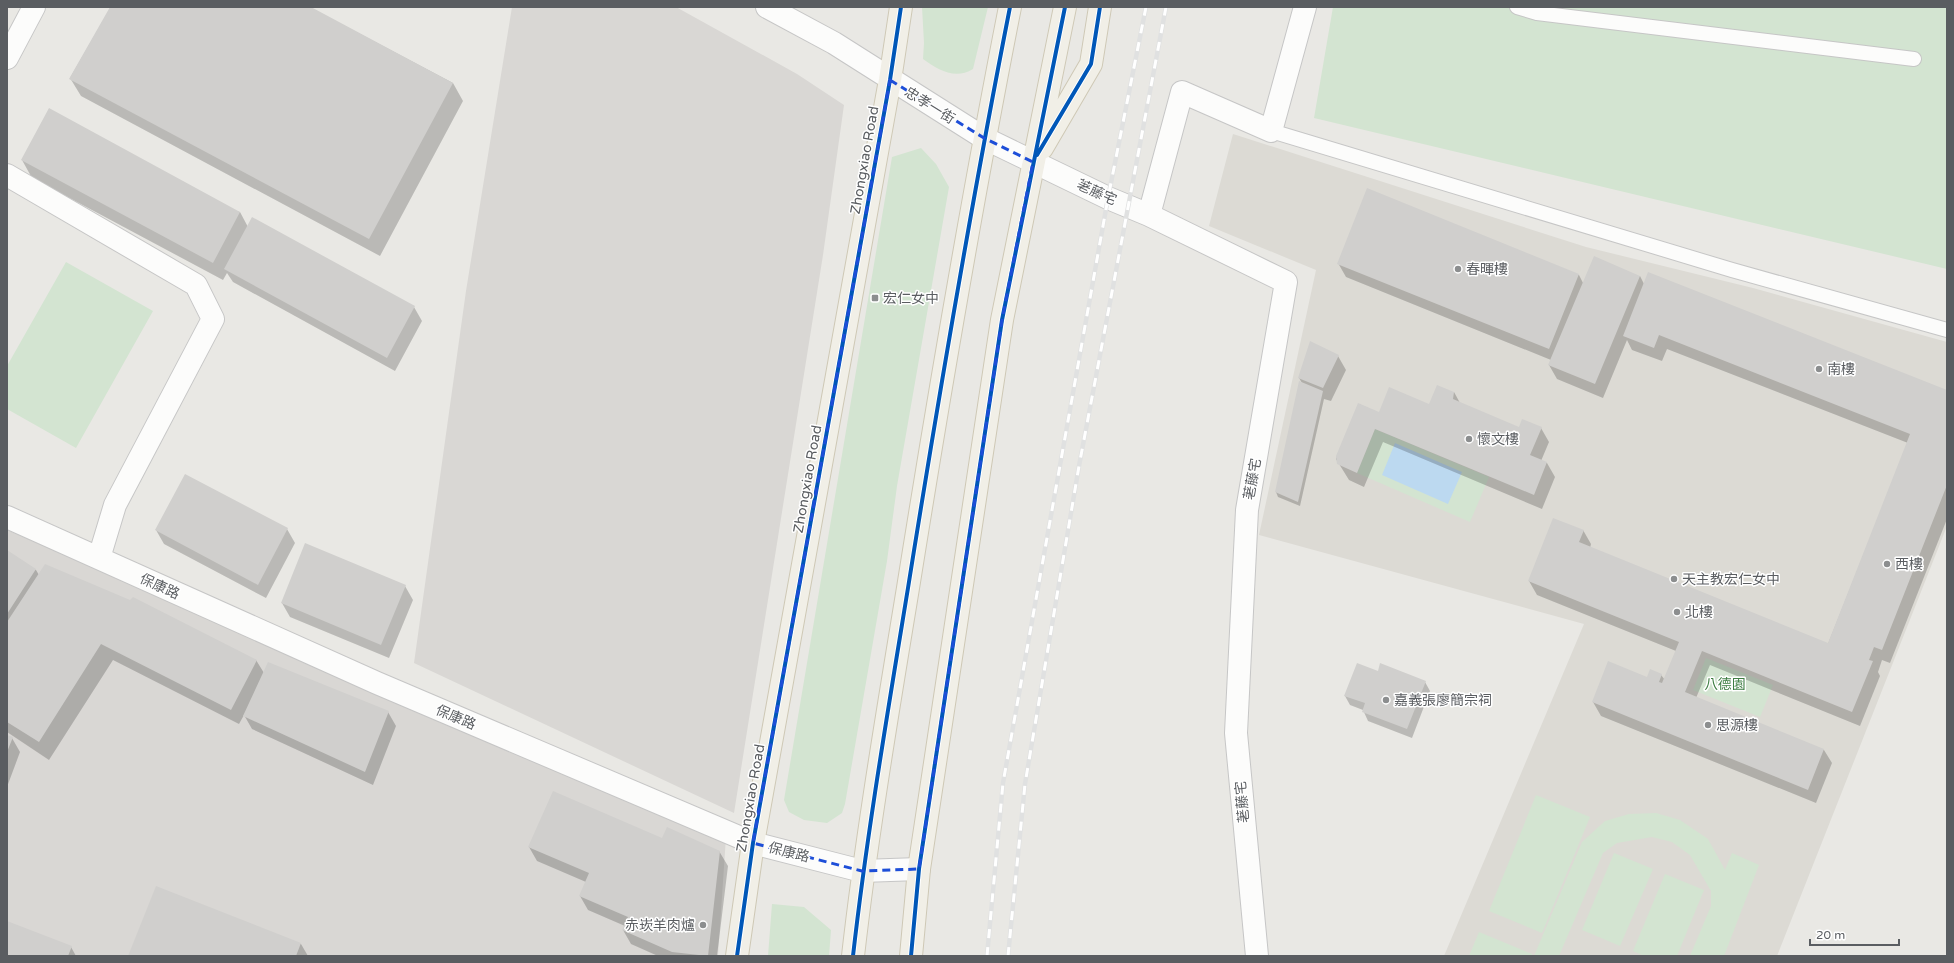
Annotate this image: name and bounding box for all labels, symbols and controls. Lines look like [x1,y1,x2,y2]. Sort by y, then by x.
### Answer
street label: 忠孝一街 [901,83,958,127]
street label: Zhongxiao Road [847,105,882,215]
street label: 荖藤宅 [1074,176,1119,209]
place label: 春暉樓 [1466,261,1508,278]
marker: 春暉樓 [1453,264,1463,274]
place label: 宏仁女中 [883,290,939,307]
marker: 宏仁女中 [870,293,880,303]
place label: 南樓 [1827,361,1855,378]
marker: 南樓 [1814,364,1824,374]
street label: Zhongxiao Road [790,424,825,534]
place label: 懷文樓 [1477,431,1519,448]
marker: 懷文樓 [1464,434,1474,444]
street label: 荖藤宅 [1240,457,1265,501]
place label: 西樓 [1895,556,1923,573]
marker: 西樓 [1882,559,1892,569]
street label: 保康路 [137,570,182,603]
place label: 天主教宏仁女中 [1682,571,1780,588]
marker: 天主教宏仁女中 [1669,574,1679,584]
place label: 北樓 [1685,604,1713,621]
marker: 北樓 [1672,607,1682,617]
park label: 八德園 [1704,676,1746,693]
place label: 嘉義張廖簡宗祠 [1394,692,1492,709]
marker: 嘉義張廖簡宗祠 [1381,695,1391,705]
street label: 保康路 [433,701,478,733]
place label: 思源樓 [1716,717,1758,734]
marker: 思源樓 [1703,720,1713,730]
street label: Zhongxiao Road [733,743,768,853]
street label: 荖藤宅 [1232,780,1253,824]
street label: 保康路 [766,839,811,866]
place label: 赤崁羊肉爐 [625,917,695,934]
marker: 赤崁羊肉爐 [698,920,708,930]
scale bar [1810,921,1899,947]
text: 20 m [1816,928,1845,942]

